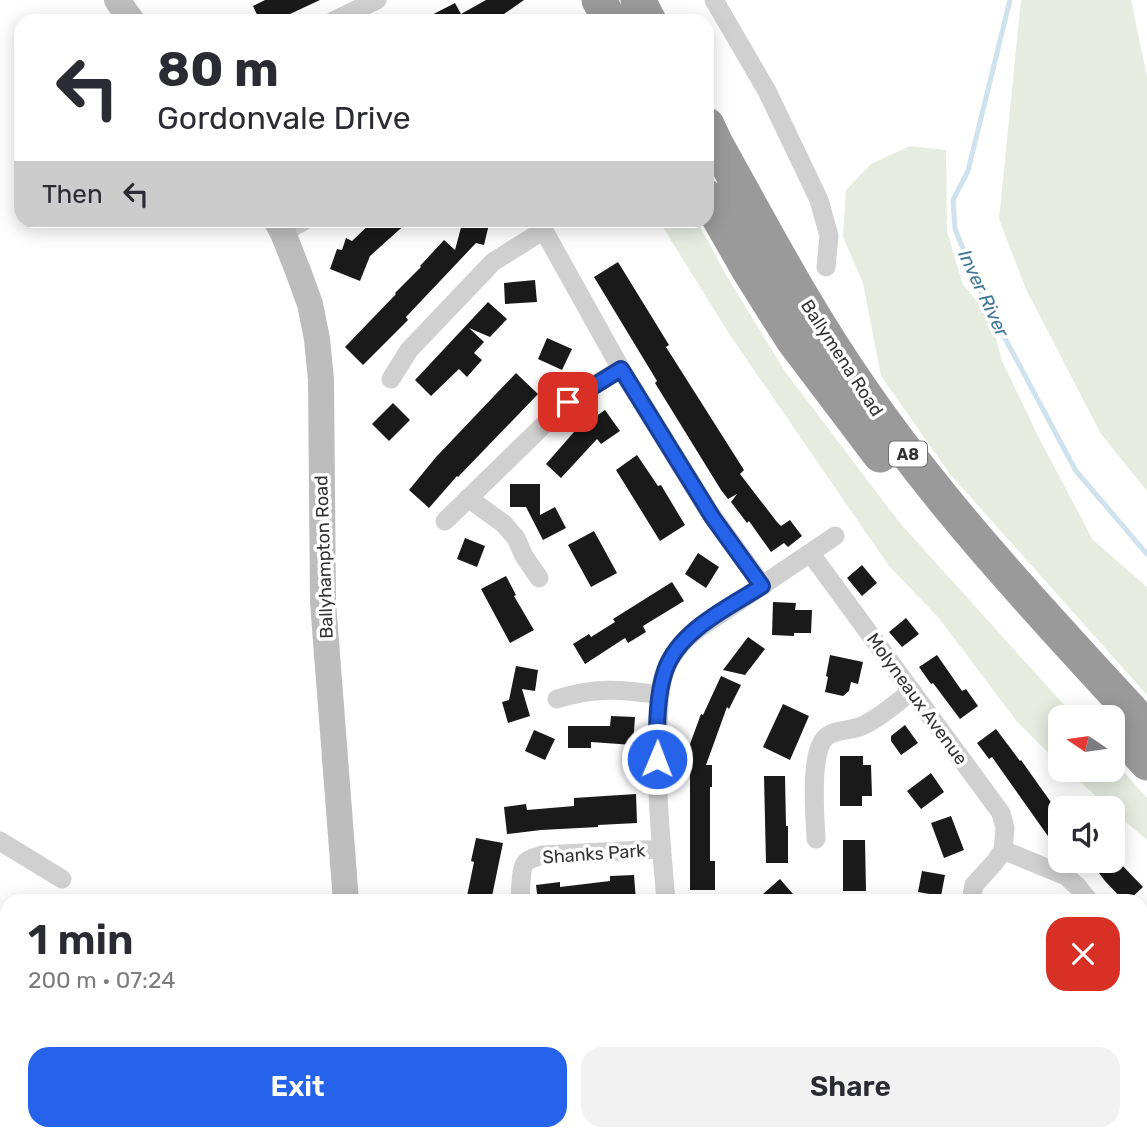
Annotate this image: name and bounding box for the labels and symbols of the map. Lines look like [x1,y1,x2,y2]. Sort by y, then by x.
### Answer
water label: Inver River [953,246,1014,341]
street label: Ballymena Road [796,296,888,420]
pin [538,372,598,432]
road number: A8 [889,442,927,467]
street label: Ballyhampton Road [310,475,338,639]
street label: Molyneaux Avenue [862,629,972,769]
north arrow [1048,705,1125,782]
position arrow [620,722,694,796]
street label: Shanks Park [542,839,647,869]

